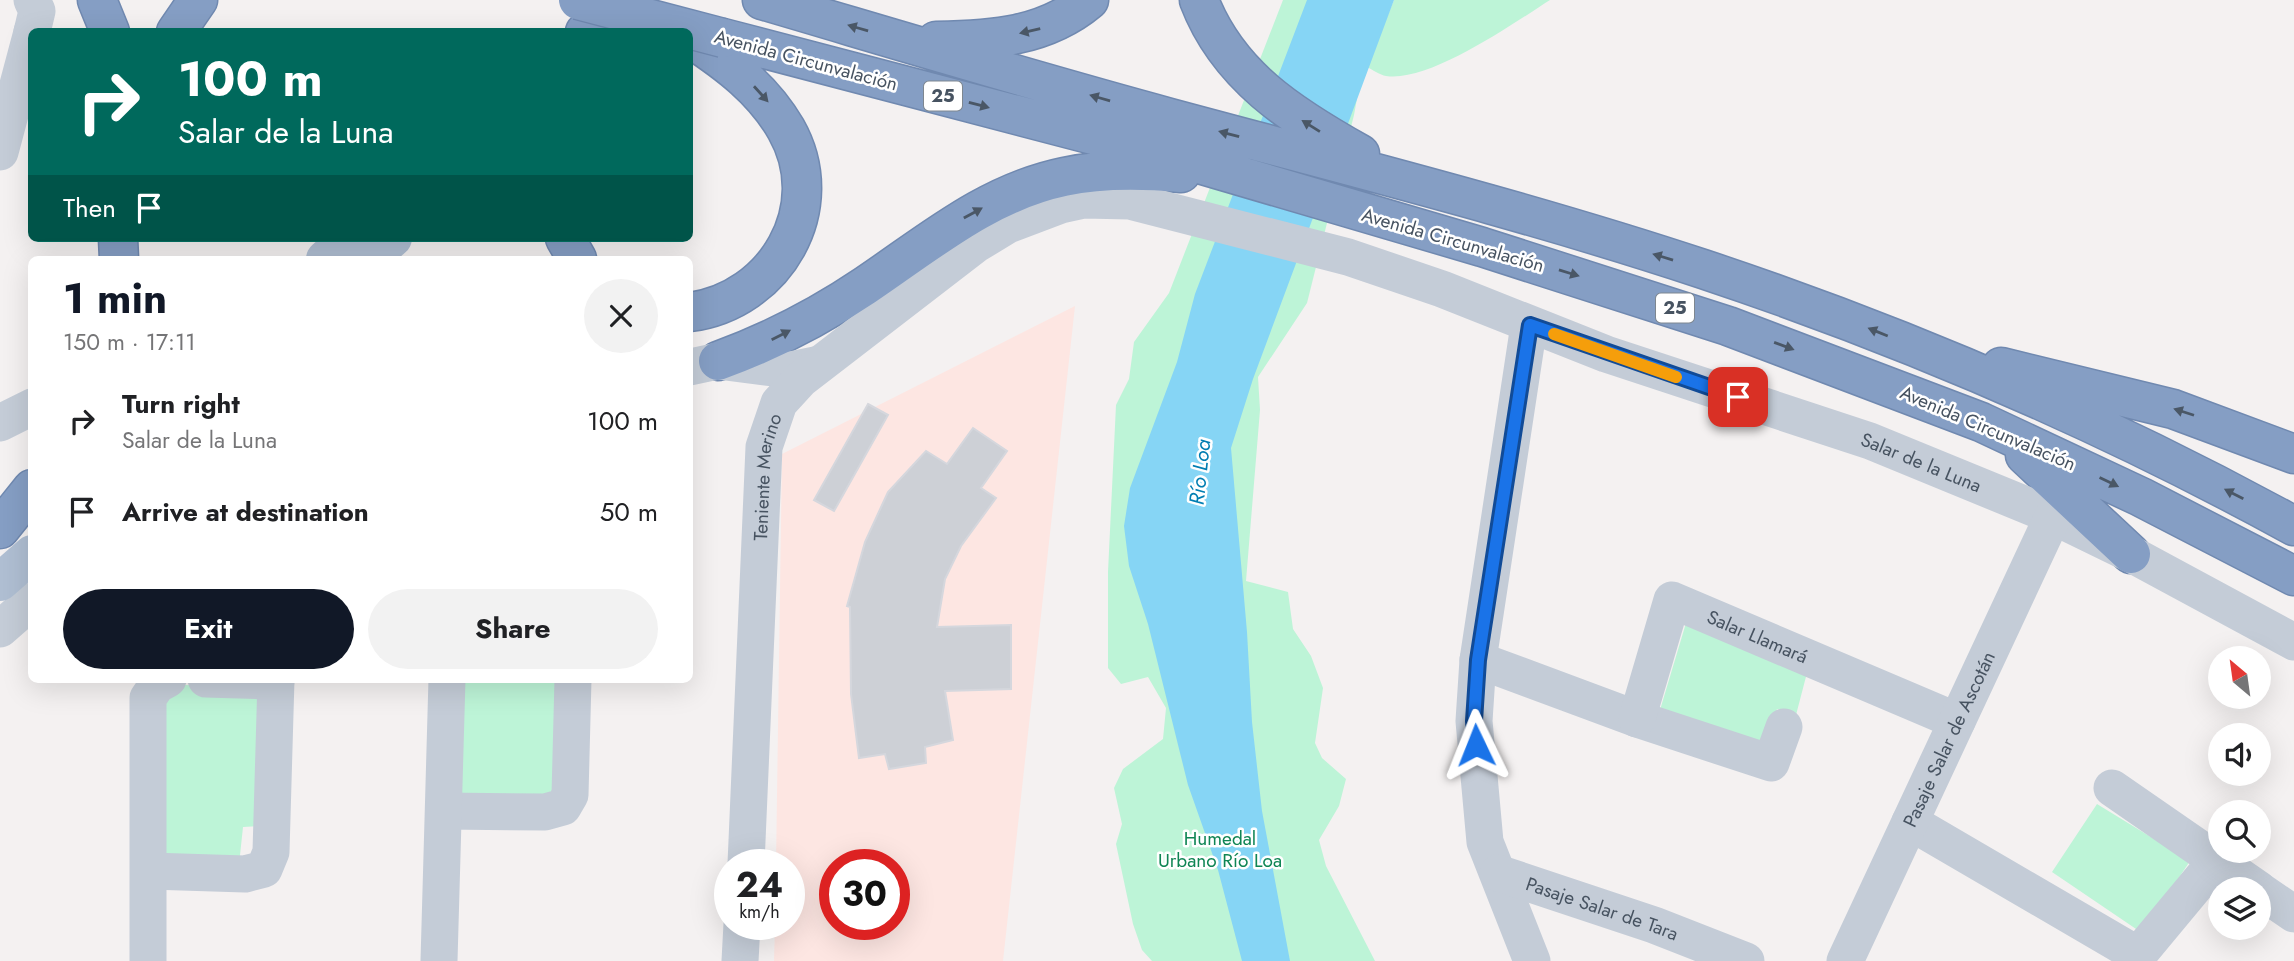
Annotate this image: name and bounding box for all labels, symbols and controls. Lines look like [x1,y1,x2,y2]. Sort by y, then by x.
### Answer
street label: Avenida Circunvalación [711,23,901,97]
one-way arrow [847,23,868,33]
one-way arrow [1019,26,1041,37]
text: 100 m [178,44,323,114]
icon: right [63,56,154,147]
road number: 25 [924,82,962,110]
one-way arrow [753,86,768,103]
one-way arrow [1089,93,1110,103]
one-way arrow [968,100,990,111]
text: Salar de la Luna [178,109,394,155]
one-way arrow [1302,120,1321,133]
one-way arrow [1218,128,1240,139]
text: Then [63,189,116,227]
icon: arrive [130,189,168,227]
street label: Avenida Circunvalación [1359,201,1547,279]
one-way arrow [963,207,983,219]
one-way arrow [1653,251,1674,261]
text: 1 min [63,268,167,329]
one-way arrow [1558,269,1579,279]
button: close [584,279,658,353]
road number: 25 [1656,294,1694,322]
text: 150 m · 17:11 [63,325,196,359]
one-way arrow [1867,327,1888,338]
one-way arrow [771,329,791,340]
one-way arrow [1774,341,1795,352]
pin [1708,367,1768,427]
icon: arrive [1719,378,1757,416]
street label: Avenida Circunvalación [1896,379,2080,477]
text: Turn right [122,385,240,423]
icon: right [63,402,101,440]
text: 100 m [587,402,658,440]
one-way arrow [2174,406,2195,417]
street label: Teniente Merino [746,410,788,541]
text: Salar de la Luna [122,423,277,457]
street label: Salar de la Luna [1858,425,1986,499]
water label: Río Loa [1182,437,1218,506]
one-way arrow [2099,477,2120,488]
one-way arrow [2224,489,2244,500]
icon: arrive [63,493,101,531]
text: Arrive at destination [122,493,369,531]
text: 50 m [600,493,658,531]
button: Exit [63,589,354,669]
button: Share [368,589,658,669]
street label: Salar Llamará [1703,603,1812,670]
north arrow [2208,646,2272,709]
map controls [2208,646,2271,940]
street label: Pasaje Salar de Ascotán [1896,647,2001,831]
position arrow [1439,708,1513,782]
button: sound [2208,723,2271,786]
button: search [2208,800,2271,863]
park label: Humedal Urbano Río Loa [1158,825,1282,874]
speed limit sign: 30 [819,849,910,940]
text: 24 [736,860,783,910]
street label: Pasaje Salar de Tara [1522,870,1682,947]
button: layers [2208,877,2271,940]
text: km/h [739,899,780,925]

